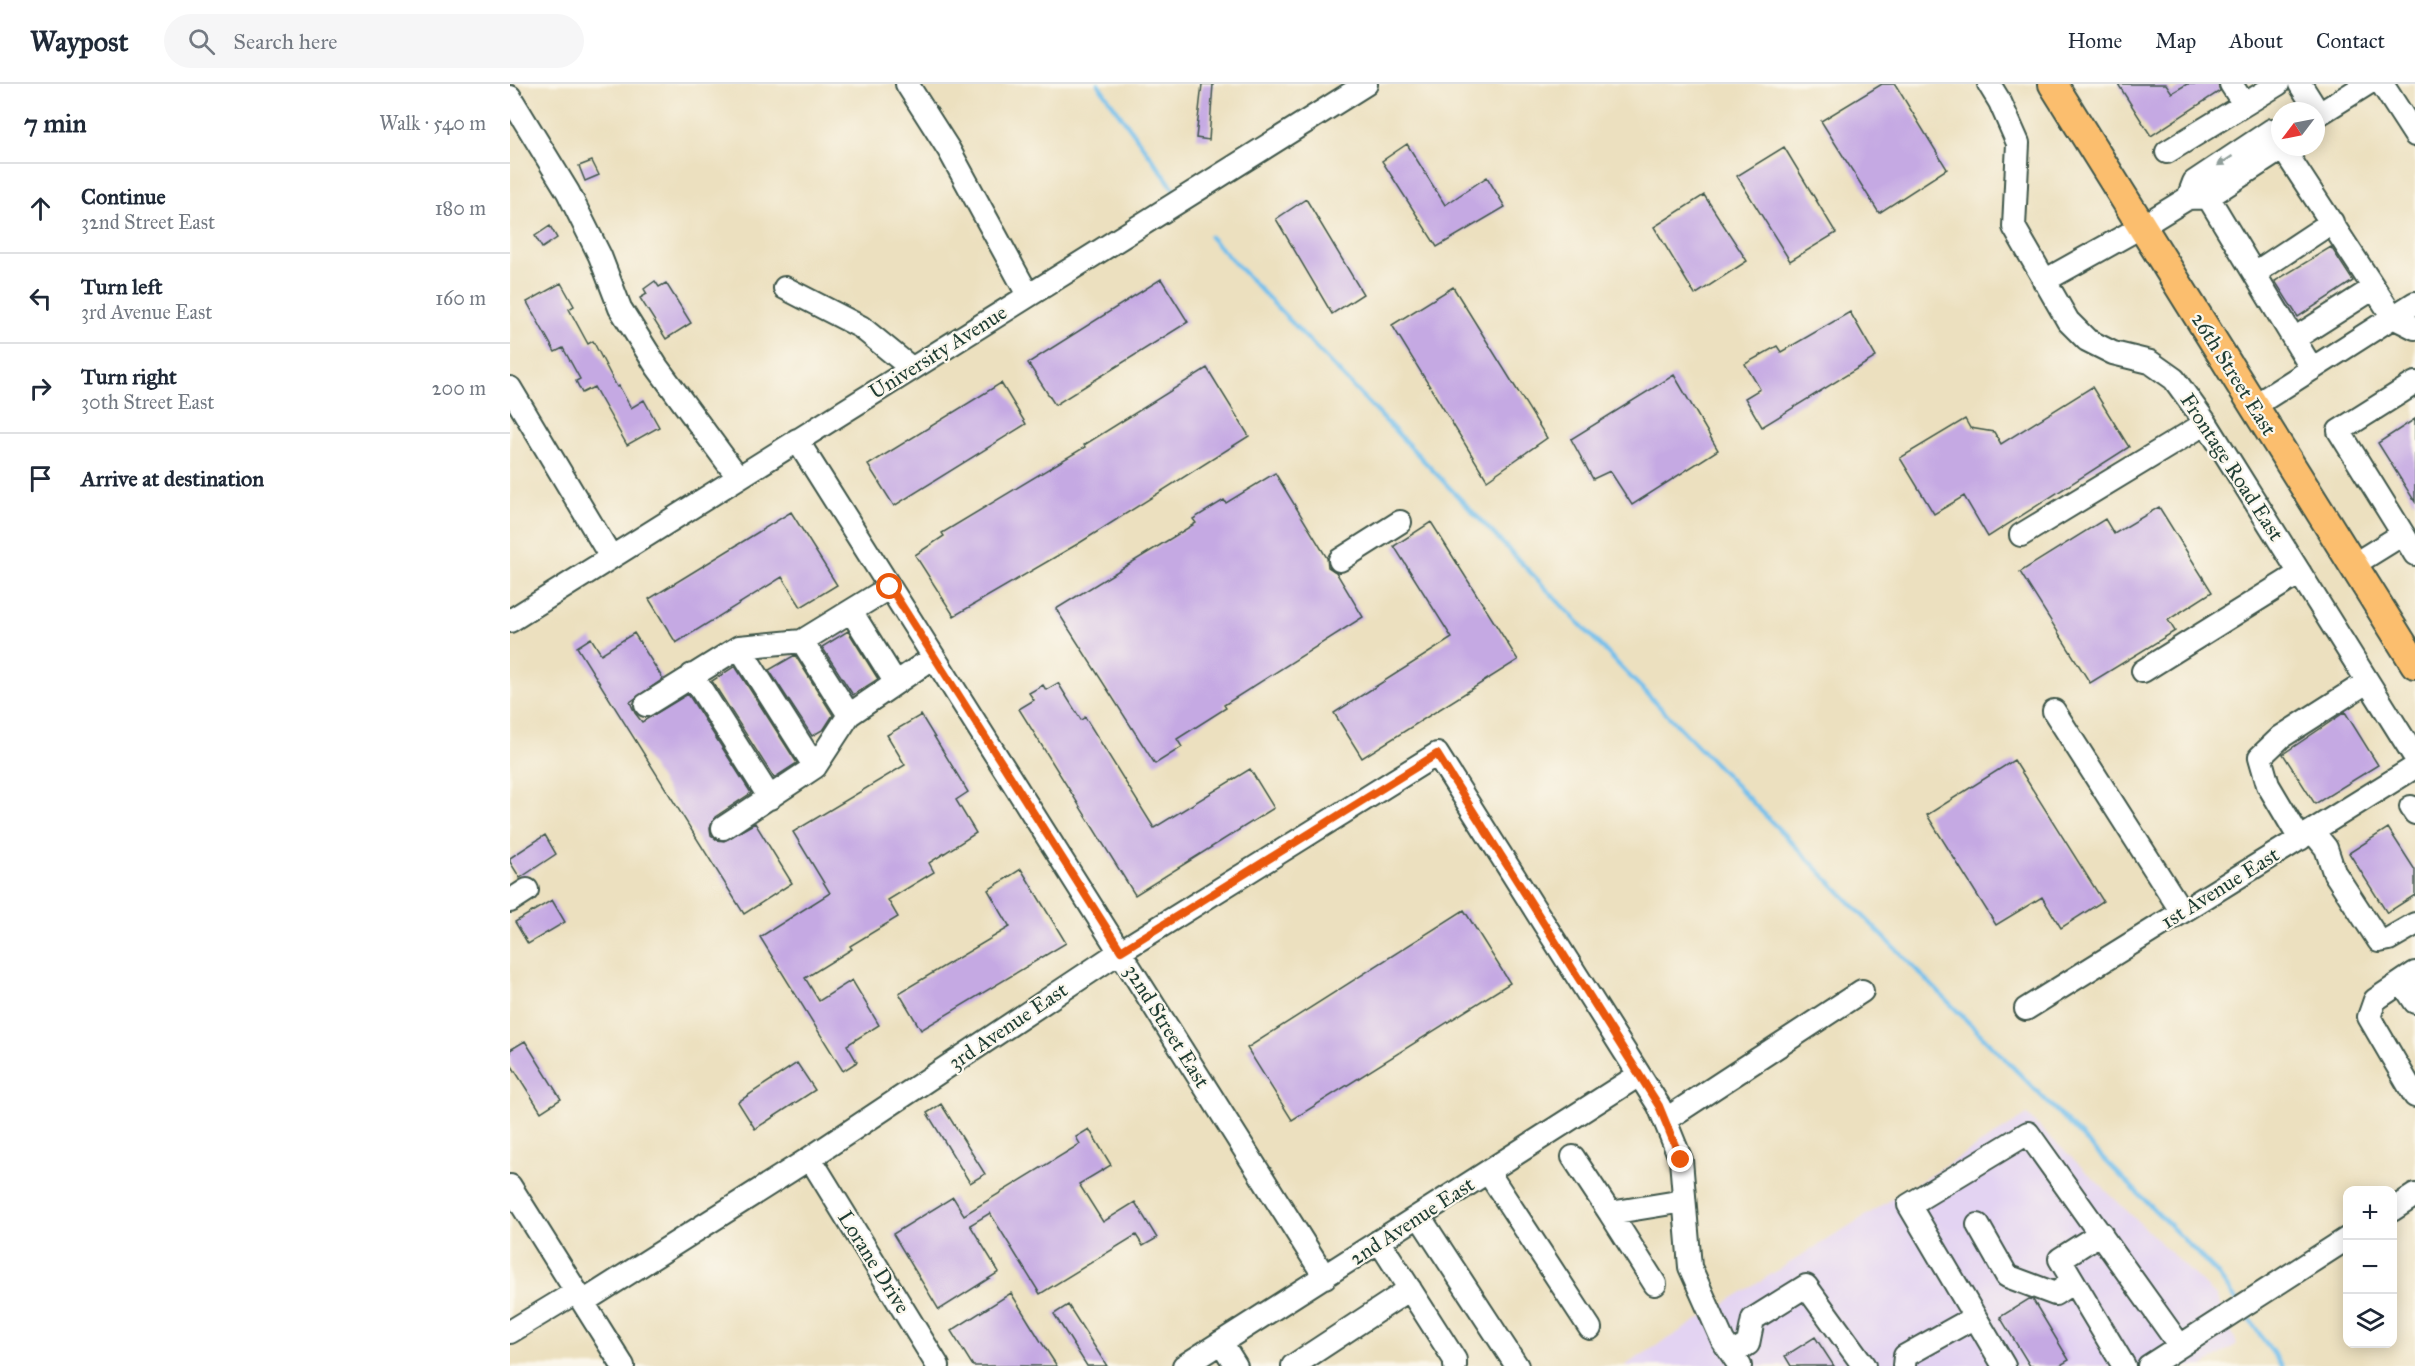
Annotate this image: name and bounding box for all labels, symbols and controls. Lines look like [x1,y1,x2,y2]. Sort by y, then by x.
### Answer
search box [164,14,584,68]
text: Waypost [30,24,128,59]
icon: search [185,25,218,58]
text: Search here [233,28,337,55]
text: Home [2067,28,2122,54]
text: Map [2155,28,2196,54]
text: About [2229,28,2283,54]
text: Contact [2316,28,2385,54]
north arrow [2271,102,2325,156]
text: 7 min [24,107,87,139]
text: Walk · 540 m [379,111,486,135]
one-way arrow [2217,155,2234,166]
text: Continue [81,183,166,210]
icon: ahead [24,192,57,225]
text: 180 m [435,196,486,220]
text: 32nd Street East [81,210,215,234]
text: Turn left [81,273,163,300]
icon: left [24,282,57,315]
text: 160 m [435,286,486,310]
street label: University Avenue [864,299,1012,405]
text: 3rd Avenue East [81,300,212,324]
street label: 26th Street East [2186,308,2283,441]
text: Turn right [81,363,177,390]
icon: right [24,372,57,405]
text: 200 m [432,376,486,400]
street label: Frontage Road East [2175,388,2290,546]
text: 30th Street East [81,390,214,414]
icon: arrive [24,462,57,495]
text: Arrive at destination [81,465,264,492]
route start [876,573,902,599]
street label: 1st Avenue East [2156,841,2284,935]
street label: 32nd Street East [1119,959,1216,1093]
street label: 3rd Avenue East [944,976,1073,1075]
route end [1667,1146,1693,1172]
street label: 2nd Avenue East [1345,1171,1480,1271]
map controls [2343,1186,2397,1348]
button: + [2343,1186,2397,1240]
street label: Lorane Drive [832,1206,916,1318]
button: − [2343,1240,2397,1294]
button: layers [2343,1294,2397,1348]

